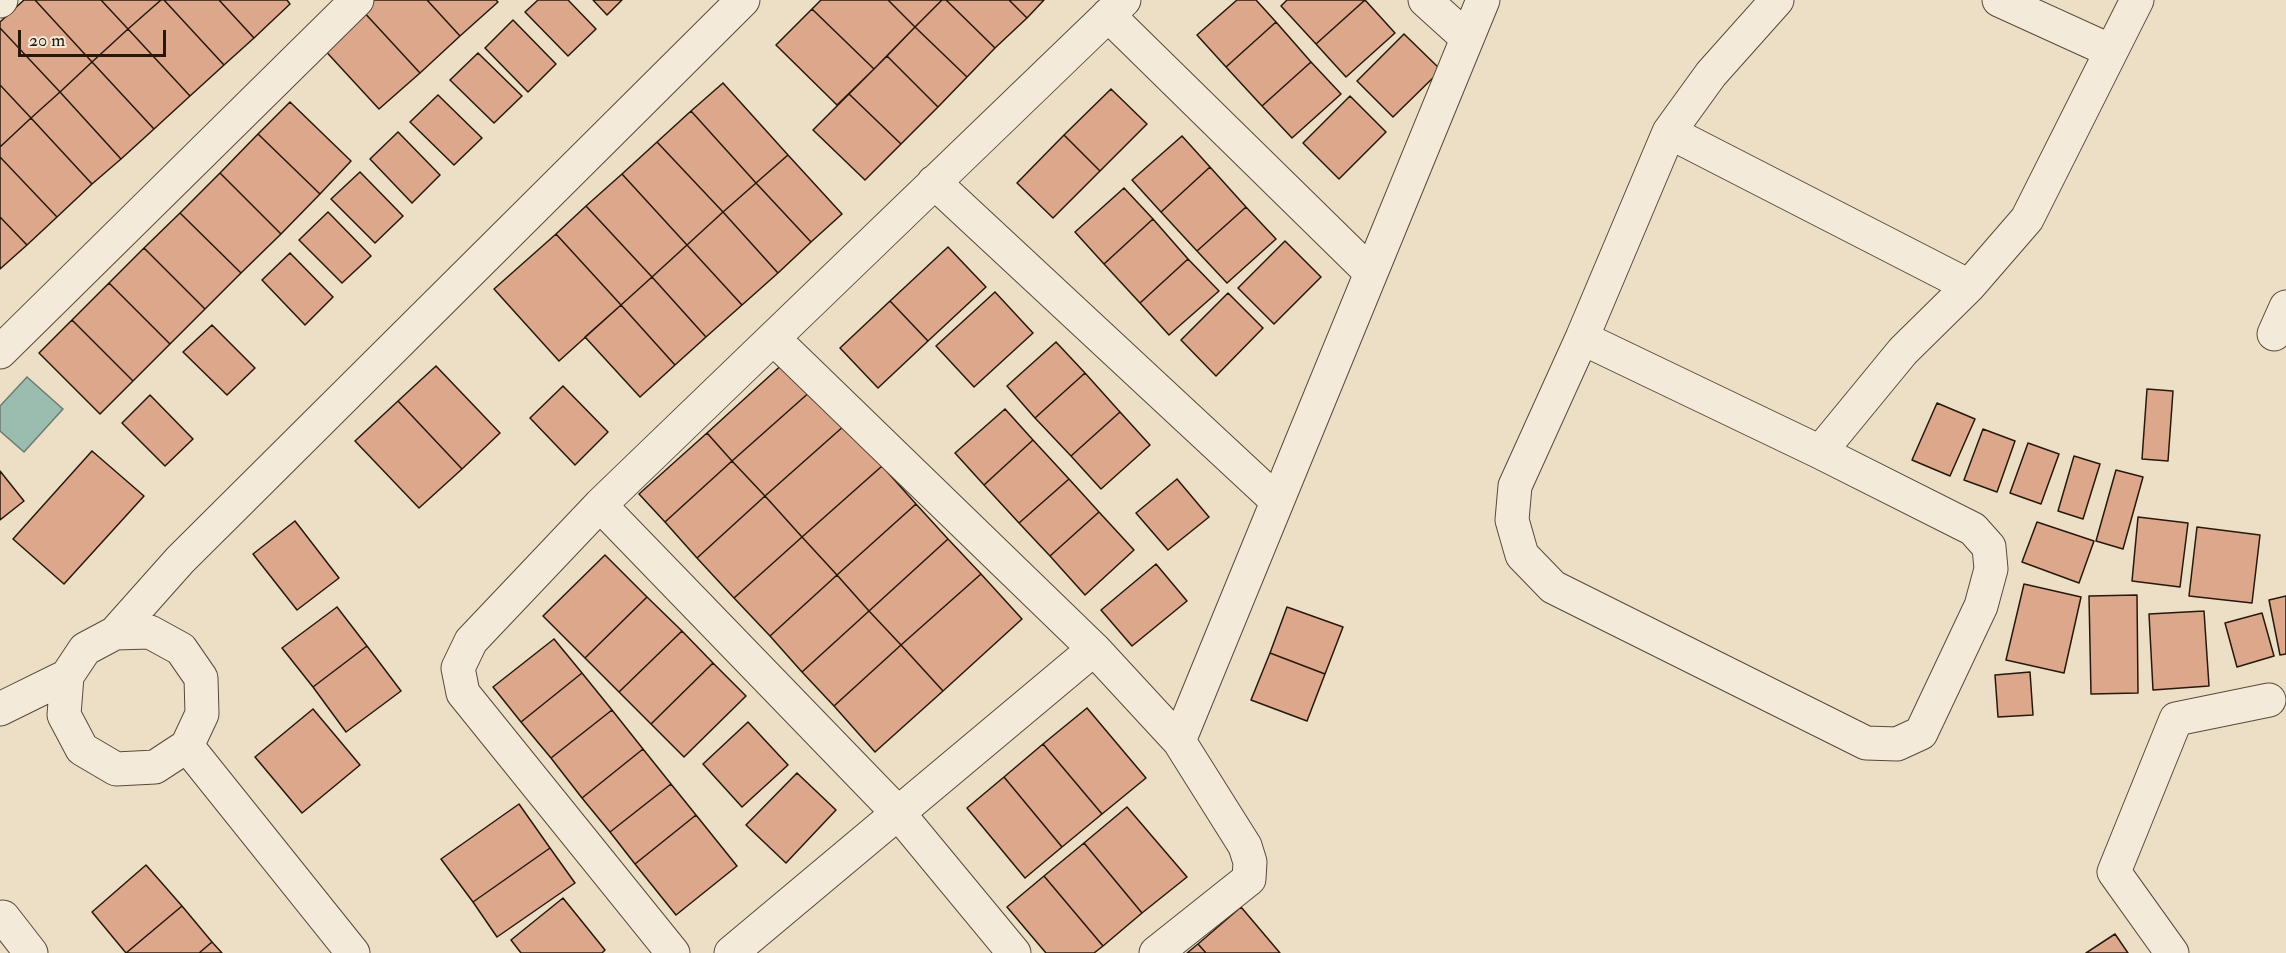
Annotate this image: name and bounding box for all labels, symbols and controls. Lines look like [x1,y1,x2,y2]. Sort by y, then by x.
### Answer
scale bar [21,18,170,56]
text: 20 m [29,29,65,52]

